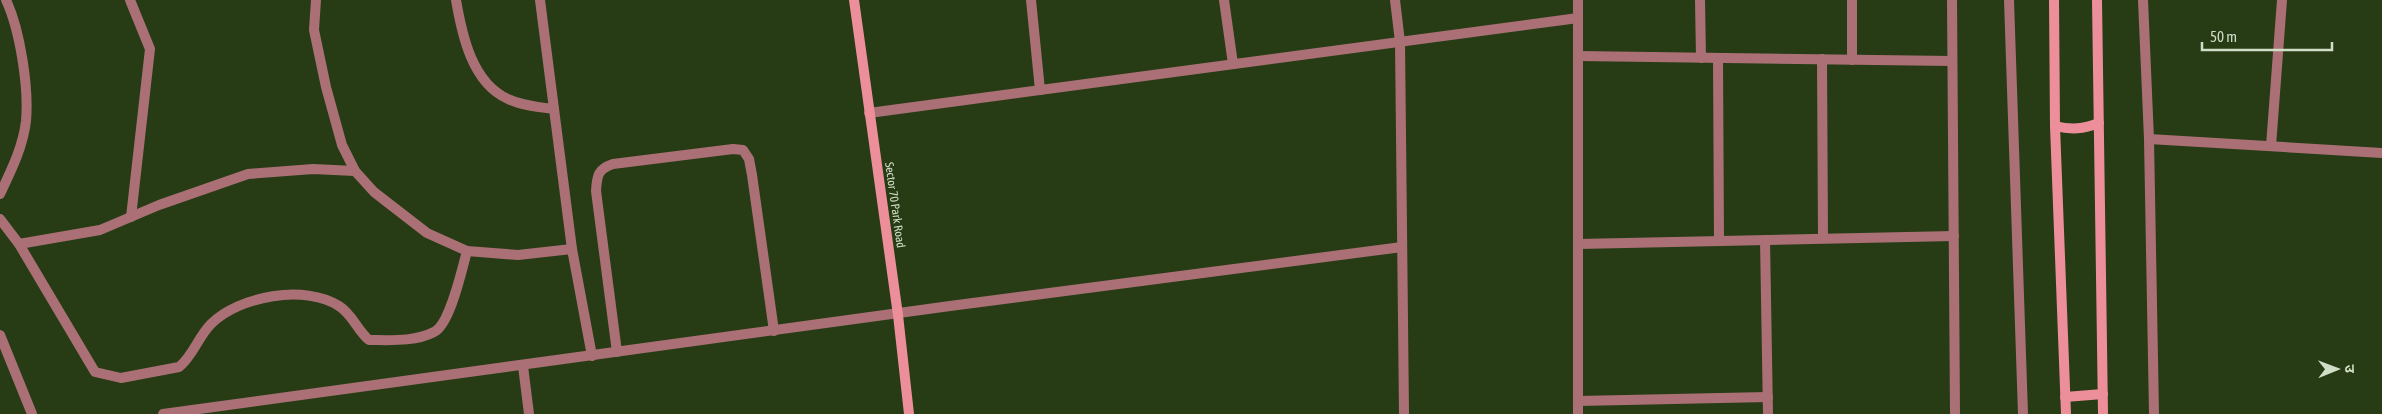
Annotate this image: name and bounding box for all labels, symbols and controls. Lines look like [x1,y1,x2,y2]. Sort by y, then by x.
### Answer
scale bar [2202,20,2332,52]
text: 50 m [2210,28,2237,45]
street label: Sector 70 Park Road [882,161,908,249]
north arrow [2312,344,2362,394]
text: उ [2342,365,2358,374]

